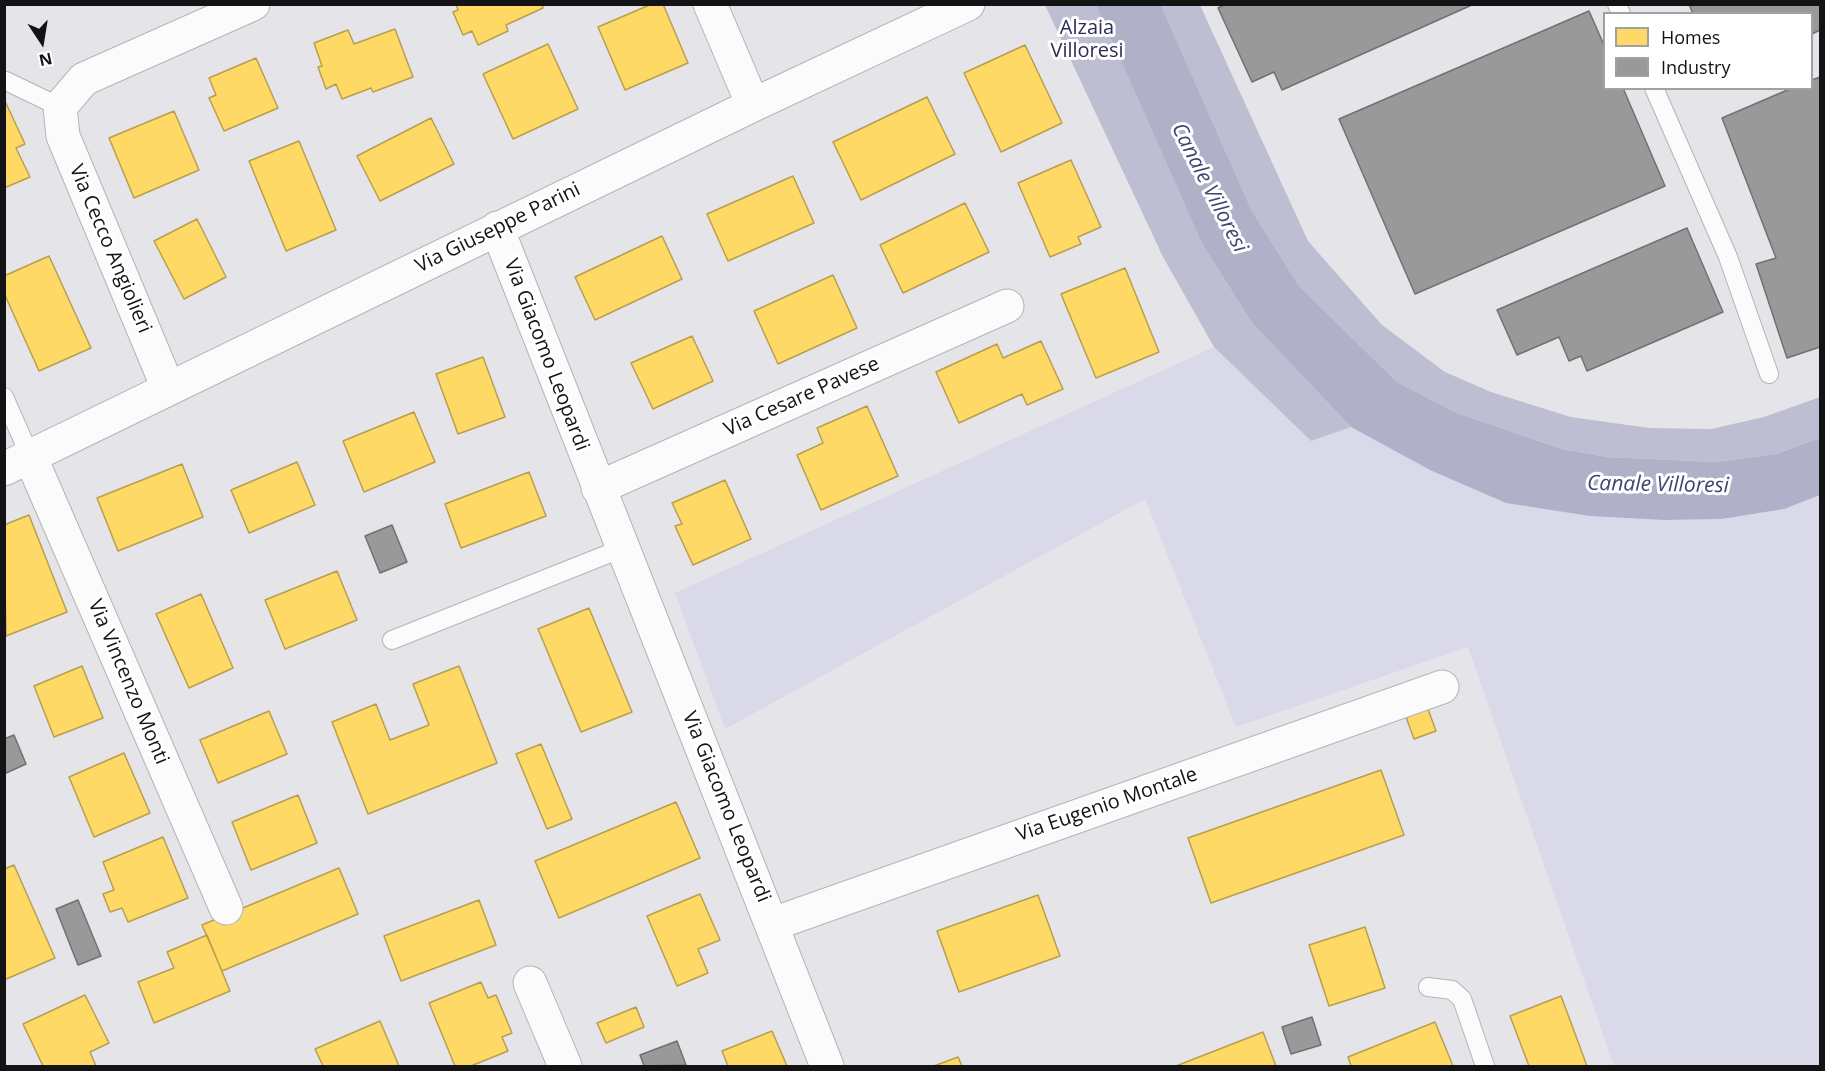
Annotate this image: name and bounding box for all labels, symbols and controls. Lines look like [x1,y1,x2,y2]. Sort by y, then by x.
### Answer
north arrow [12,12,72,72]
legend [1603,12,1813,90]
park label: Alzaia Villoresi [1050,16,1124,63]
text: Homes [1661,25,1720,49]
text: N [37,47,54,72]
text: Industry [1661,55,1731,79]
water label: Canale Villoresi [1166,119,1252,257]
street label: Via Cecco Angiolieri [64,161,156,337]
street label: Via Giuseppe Parini [412,178,584,278]
street label: Via Giacomo Leopardi [498,256,594,454]
street label: Via Cesare Pavese [721,352,883,442]
water label: Canale Villoresi [1587,471,1729,499]
street label: Via Vincenzo Monti [82,596,174,768]
street label: Via Giacomo Leopardi [677,708,775,906]
street label: Via Eugenio Montale [1013,763,1201,847]

